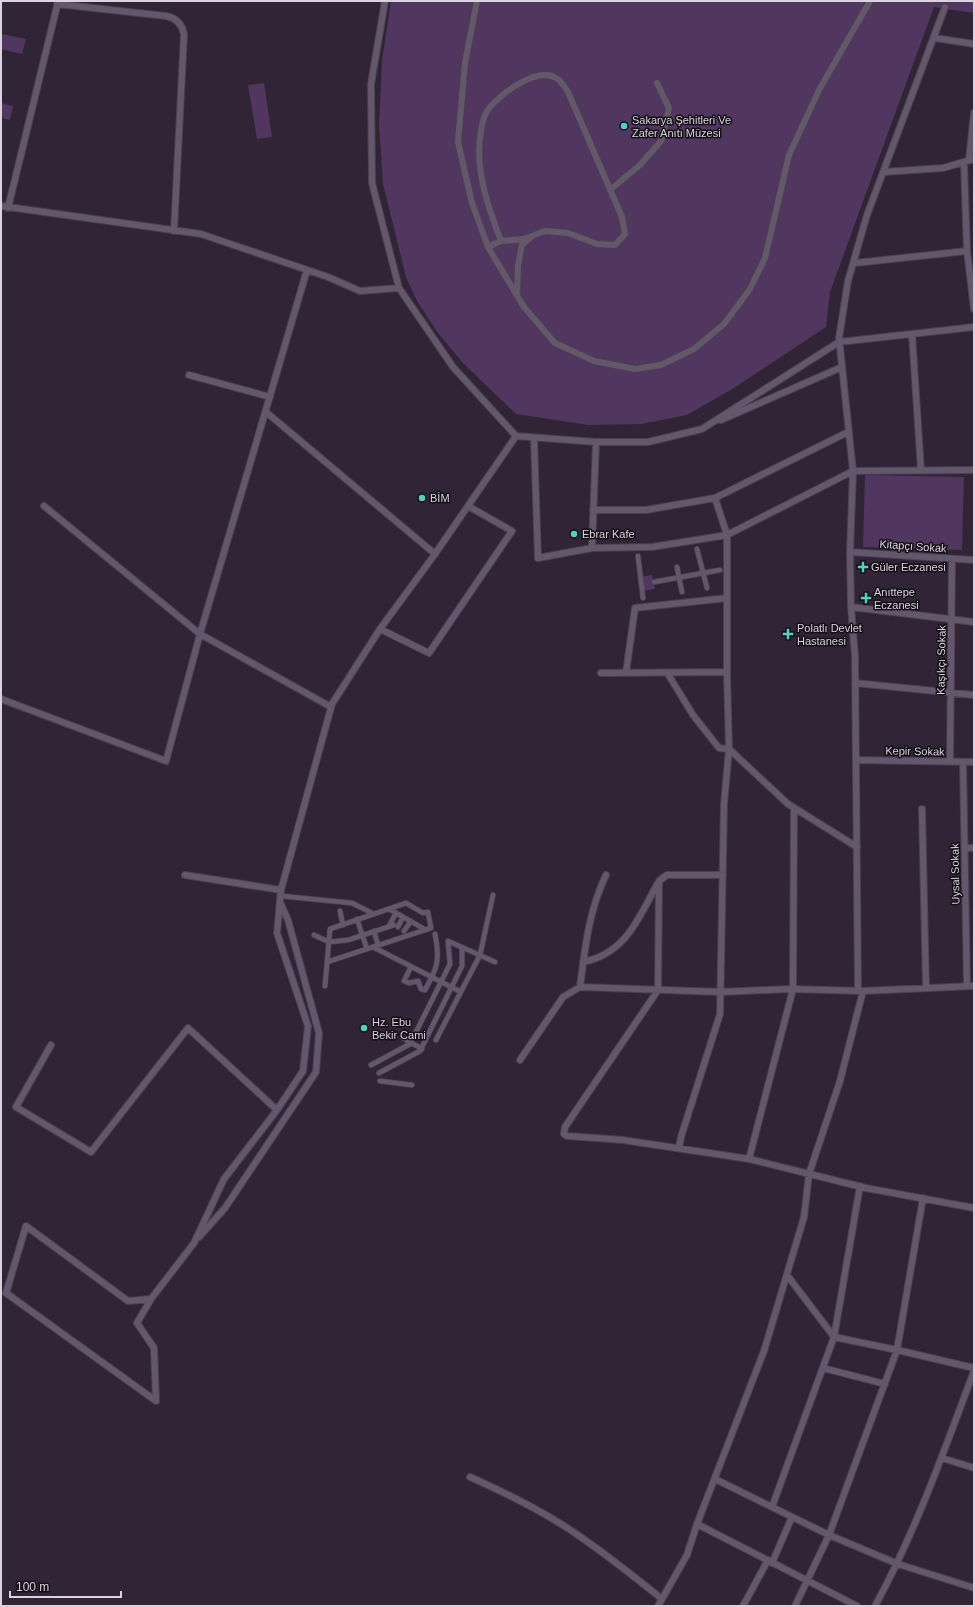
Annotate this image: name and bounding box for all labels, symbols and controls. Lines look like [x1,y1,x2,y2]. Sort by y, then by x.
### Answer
place label: Sakarya Şehitleri Ve Zafer Anıtı Müzesi [632,114,731,139]
marker: Sakarya Şehitleri Ve Zafer Anıtı Müzesi [619,121,629,131]
place label: BİM [430,492,450,504]
marker: BİM [417,493,427,503]
place label: Ebrar Kafe [582,528,635,540]
marker: Ebrar Kafe [569,529,579,539]
street label: Kitapçı Sokak [879,538,947,554]
place label: Güler Eczanesi [871,561,946,573]
marker: Güler Eczanesi [858,562,868,572]
place label: Anıttepe Eczanesi [874,586,919,611]
marker: Anıttepe Eczanesi [861,593,871,603]
place label: Polatlı Devlet Hastanesi [797,622,862,647]
street label: Kaşıkçı Sokak [934,625,948,695]
marker: Polatlı Devlet Hastanesi [782,628,794,640]
street label: Kepir Sokak [885,744,945,758]
street label: Uysal Sokak [948,843,962,905]
place label: Hz. Ebu Bekir Cami [372,1016,426,1041]
marker: Hz. Ebu Bekir Cami [359,1023,369,1033]
scale bar [10,1573,121,1599]
text: 100 m [16,1580,49,1594]

